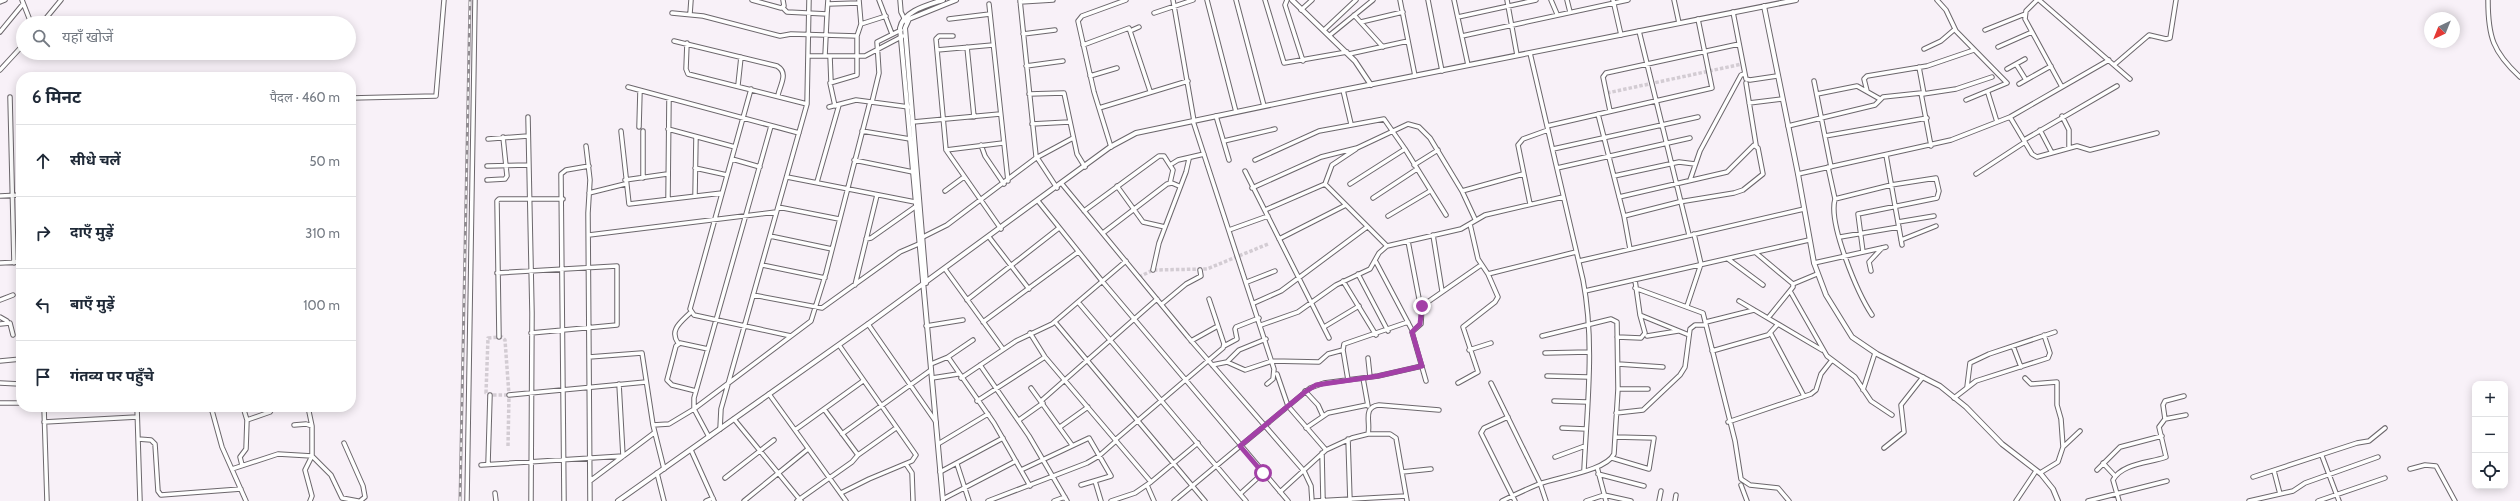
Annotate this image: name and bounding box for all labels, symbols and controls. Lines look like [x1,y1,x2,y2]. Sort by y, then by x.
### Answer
north arrow [2424,12,2460,48]
search box [16,16,356,60]
icon: search [30,27,52,49]
text: यहाँ खोजें [62,28,113,46]
text: 6 मिनट [32,87,81,107]
text: पैदल · 460 m [270,89,340,105]
icon: ahead [32,150,54,172]
text: सीधे चलें [70,151,121,169]
text: 50 m [310,153,340,169]
icon: right [32,222,54,244]
text: दाएँ मुड़ें [70,223,114,241]
text: 310 m [305,225,340,241]
icon: left [32,294,54,316]
text: बाएँ मुड़ें [70,295,115,313]
text: 100 m [303,297,340,313]
route end [1413,297,1431,315]
icon: arrive [32,366,54,388]
text: गंतव्य पर पहुँचे [70,367,154,385]
map controls [2472,381,2508,489]
button: + [2472,381,2508,417]
button: − [2472,417,2508,453]
button: locate [2472,453,2508,489]
route start [1254,464,1272,482]

